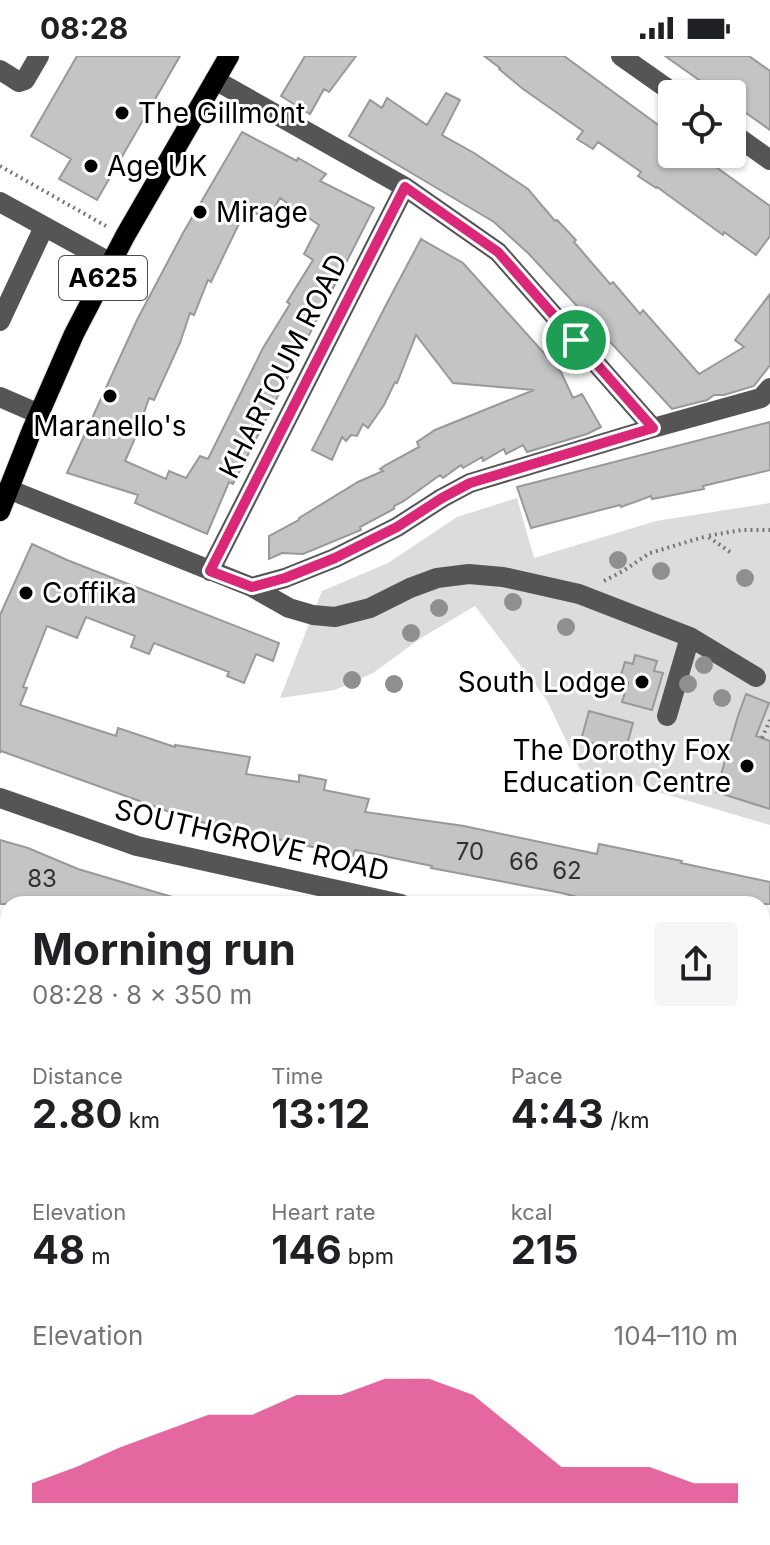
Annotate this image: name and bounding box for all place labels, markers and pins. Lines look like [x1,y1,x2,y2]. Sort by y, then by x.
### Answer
place label: The Gillmont [138,96,305,130]
marker: The Gillmont [113,104,131,122]
place label: Age UK [107,149,208,183]
marker: Age UK [82,157,100,175]
place label: Mirage [216,195,308,229]
marker: Mirage [191,203,209,221]
pin [542,306,610,374]
marker: Maranello's [101,387,119,405]
place label: Maranello's [33,409,187,443]
place label: Coffika [42,576,137,610]
marker: Coffika [17,584,35,602]
place label: South Lodge [458,665,626,699]
marker: South Lodge [633,673,651,691]
place label: The Dorothy Fox Education Centre [502,733,731,799]
marker: The Dorothy Fox Education Centre [738,757,756,775]

